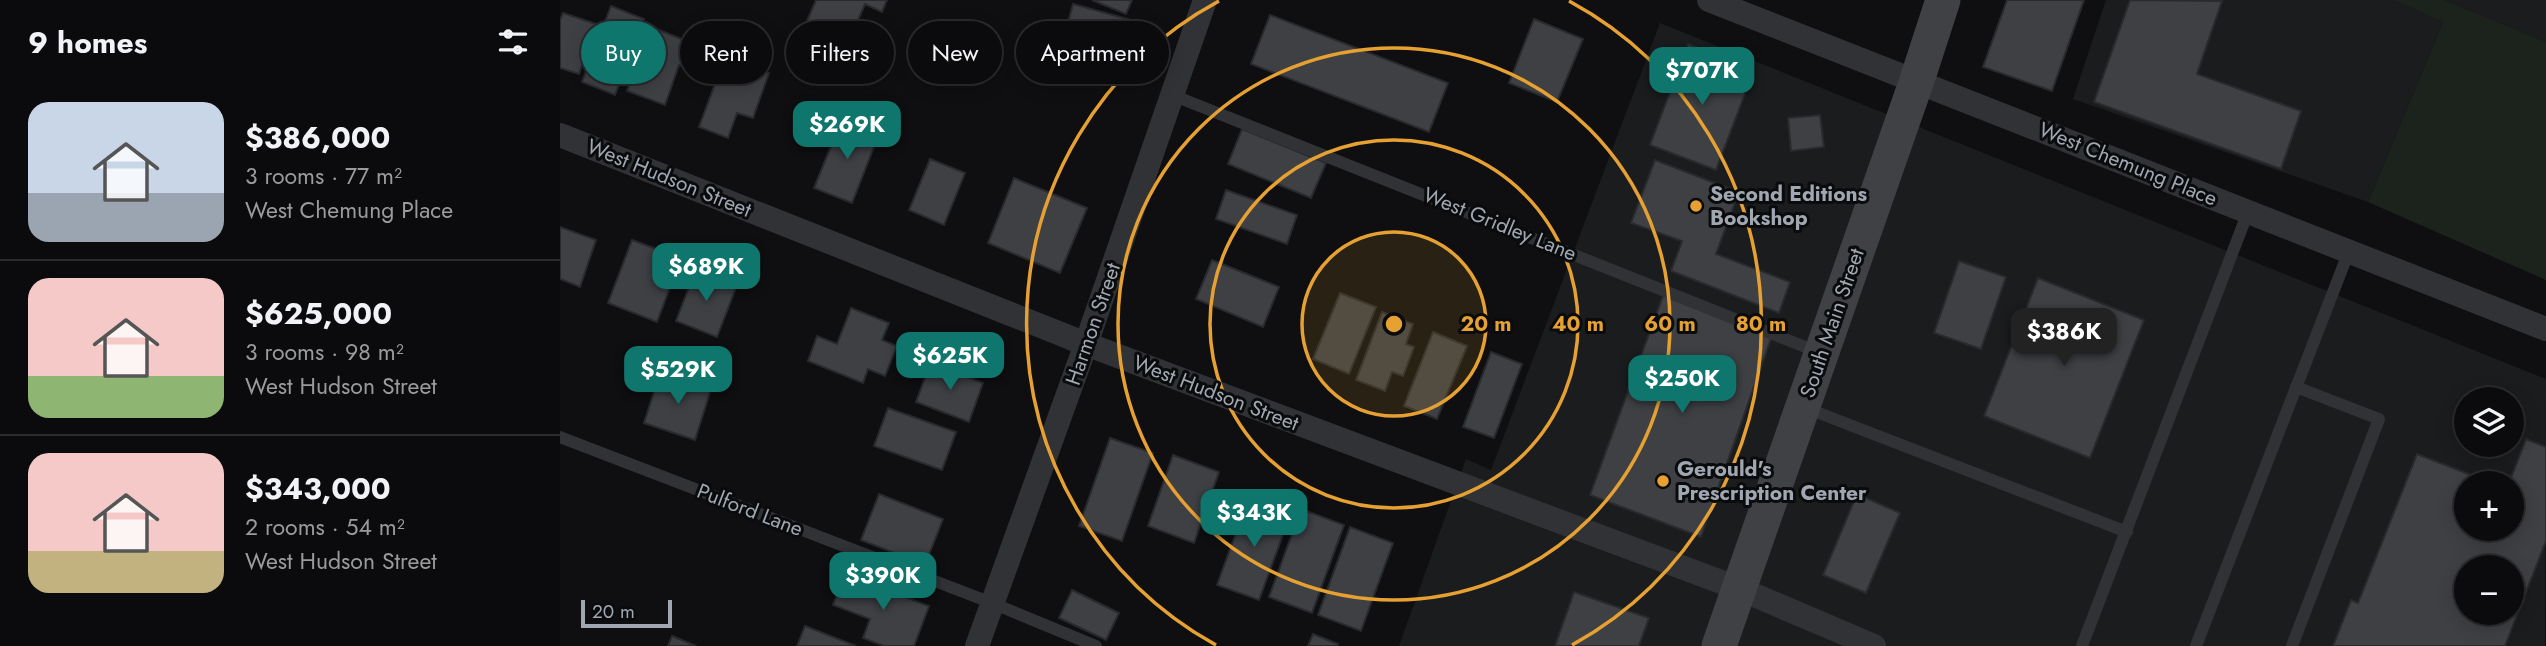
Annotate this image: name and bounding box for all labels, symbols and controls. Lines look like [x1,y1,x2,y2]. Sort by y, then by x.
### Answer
text: 9 homes [28,21,147,64]
chip: Buy [581,21,666,84]
chip: Rent [680,21,772,84]
chip: Filters [786,21,894,84]
chip: New [908,21,1002,84]
chip: Apartment [1016,21,1169,84]
icon: filters [494,23,532,61]
pin: $707K [1653,48,1751,107]
text: $707K [1665,53,1739,87]
pin: $269K [798,102,896,161]
text: $269K [809,107,885,141]
street label: West Chemung Place [2034,115,2222,214]
text: $386,000 [245,116,390,159]
icon: home [84,130,168,214]
street label: West Hudson Street [582,131,756,225]
text: 3 rooms · 77 m² [245,159,402,193]
place label: Second Editions Bookshop [1710,179,1868,233]
street label: West Gridley Lane [1419,180,1581,268]
text: West Chemung Place [245,193,453,227]
marker: Second Editions Bookshop [1688,198,1704,214]
pin: $689K [657,244,755,303]
street label: South Main Street [1792,244,1872,402]
text: $689K [668,249,744,283]
street label: Harmon Street [1058,259,1128,389]
text: $625,000 [245,292,392,335]
icon: home [84,306,168,390]
pin: $386K [2015,308,2113,368]
text: 20 m [1460,309,1512,339]
text: 40 m [1552,309,1604,339]
text: 60 m [1644,309,1696,339]
text: 80 m [1736,309,1786,339]
centre of rings [1382,312,1406,336]
text: $386K [2027,314,2101,348]
pin: $625K [901,332,999,392]
text: 3 rooms · 98 m² [245,335,404,369]
text: $625K [912,338,988,372]
pin: $529K [629,346,727,406]
street label: West Hudson Street [1129,348,1303,438]
text: $529K [640,352,716,386]
pin: $250K [1633,356,1731,415]
text: $250K [1644,361,1720,395]
text: West Hudson Street [245,369,437,403]
map controls [2454,387,2524,625]
button: layers [2454,387,2524,457]
place label: Gerould's Prescription Center [1677,454,1867,508]
text: $343,000 [245,467,391,510]
button: + [2454,471,2524,541]
marker: Gerould's Prescription Center [1655,473,1671,489]
street label: Pulford Lane [693,476,807,544]
icon: home [84,481,168,565]
pin: $343K [1205,490,1303,549]
text: $343K [1216,495,1292,529]
text: 2 rooms · 54 m² [245,510,405,544]
text: West Hudson Street [245,544,437,578]
pin: $390K [834,552,932,612]
button: − [2454,555,2524,625]
text: $390K [845,558,921,592]
scale bar [581,597,672,629]
text: 20 m [592,598,635,625]

